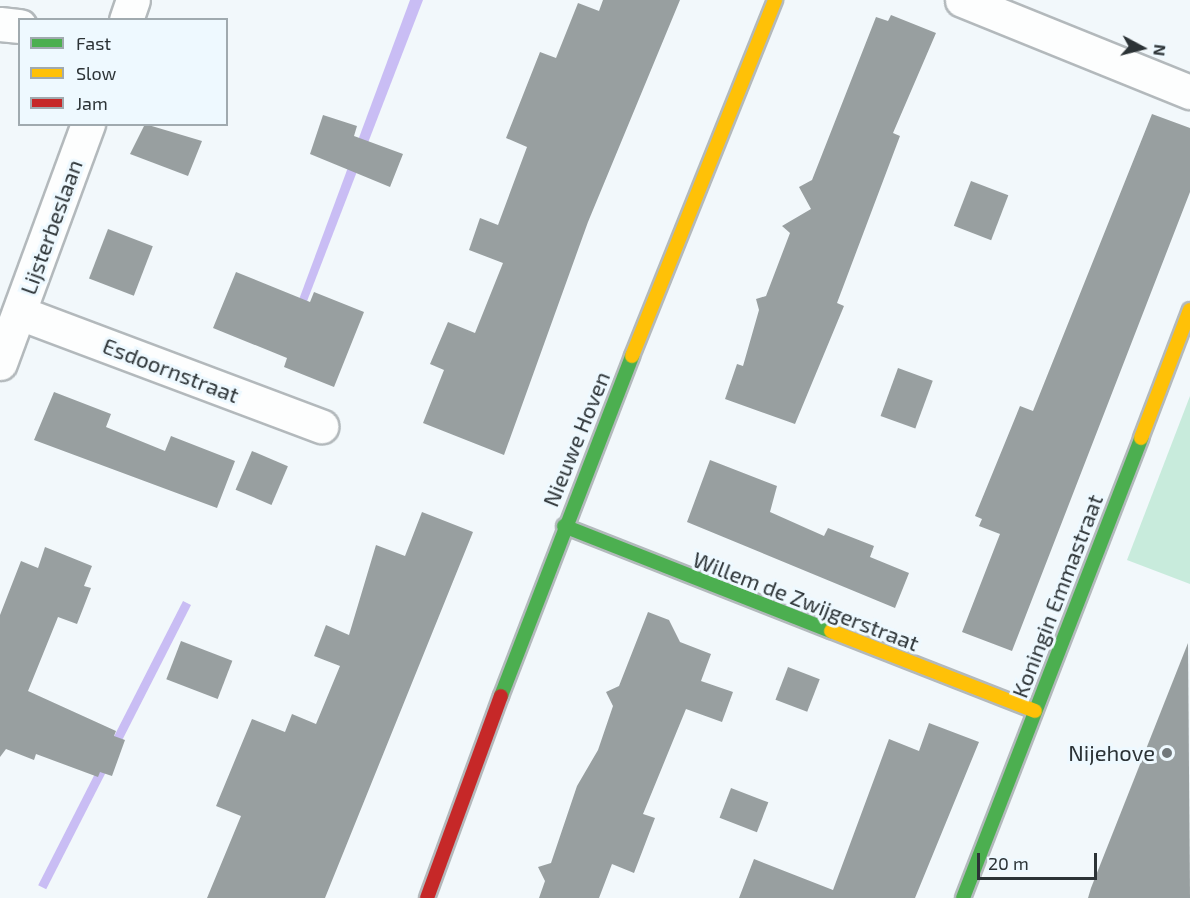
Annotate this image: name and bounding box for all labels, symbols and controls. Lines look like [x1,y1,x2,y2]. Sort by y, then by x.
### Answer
legend [18,18,228,126]
north arrow [1112,18,1172,78]
text: Fast [76,32,111,54]
text: N [1150,43,1170,57]
text: Slow [76,62,116,84]
text: Jam [76,92,108,114]
street label: Lijsterbeslaan [14,156,88,298]
street label: Esdoornstraat [99,332,243,408]
street label: Nieuwe Hoven [537,368,615,510]
street label: Koningin Emmastraat [1006,491,1108,701]
street label: Willem de Zwijgerstraat [689,546,923,656]
place label: Nijehove [1068,740,1155,766]
marker: Nijehove [1160,746,1174,760]
scale bar [980,841,1100,879]
text: 20 m [988,852,1029,874]

